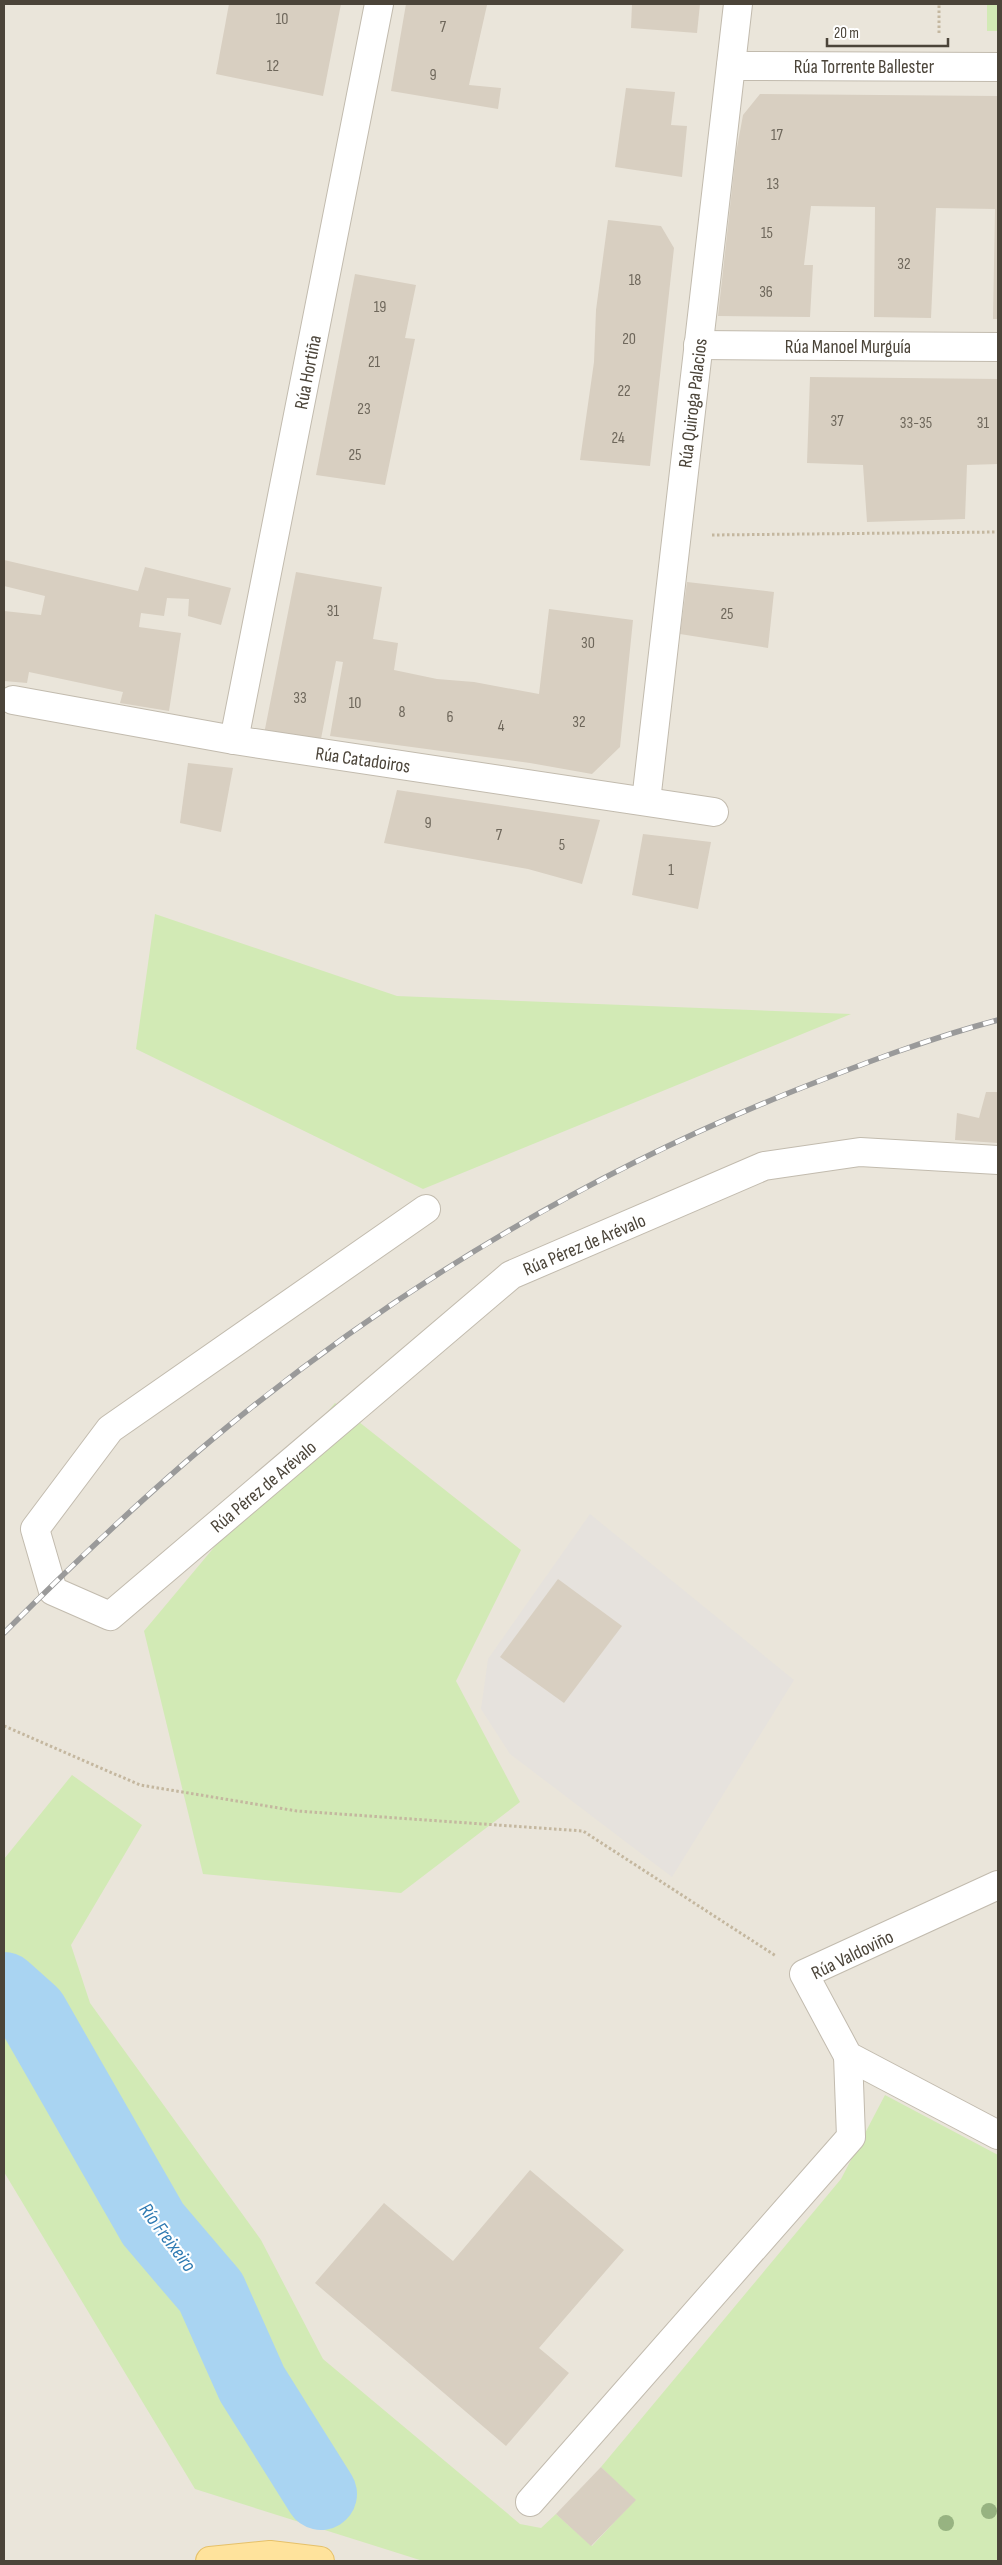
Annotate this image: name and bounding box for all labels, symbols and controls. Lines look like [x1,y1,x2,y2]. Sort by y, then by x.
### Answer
house number: 10 [276,10,288,29]
scale bar [827,15,948,47]
house number: 7 [440,18,447,37]
text: 20 m [834,24,859,43]
street label: Rúa Torrente Ballester [794,56,935,79]
house number: 12 [267,57,279,76]
house number: 9 [429,66,437,85]
house number: 17 [771,126,784,145]
house number: 13 [767,175,779,194]
house number: 15 [761,224,773,243]
house number: 32 [897,255,911,274]
house number: 18 [629,271,641,290]
house number: 36 [759,283,773,302]
house number: 19 [374,298,386,317]
house number: 20 [622,330,636,349]
street label: Rúa Hortiña [290,333,327,411]
street label: Rúa Manoel Murguía [785,336,911,359]
street label: Rúa Quiroga Palacios [674,337,713,469]
house number: 21 [368,353,381,372]
house number: 22 [617,382,631,401]
house number: 23 [357,400,371,419]
house number: 37 [830,412,844,431]
house number: 33-35 [900,414,932,433]
house number: 31 [977,414,990,433]
house number: 24 [611,429,625,448]
house number: 25 [348,446,362,465]
house number: 31 [327,602,340,621]
house number: 25 [720,605,734,624]
house number: 30 [581,634,595,653]
house number: 33 [293,689,307,708]
house number: 10 [349,694,361,713]
house number: 8 [398,703,406,722]
house number: 6 [446,708,454,727]
house number: 32 [572,713,586,732]
house number: 4 [498,717,505,736]
street label: Rúa Catadoiros [314,742,412,779]
house number: 9 [424,814,432,833]
house number: 7 [496,826,503,845]
house number: 5 [559,836,565,855]
house number: 1 [668,861,674,880]
street label: Rúa Pérez de Arévalo [520,1209,649,1282]
street label: Rúa Pérez de Arévalo [206,1436,321,1538]
street label: Rúa Valdoviño [808,1926,897,1985]
water label: Río Freixeiro [134,2199,201,2277]

